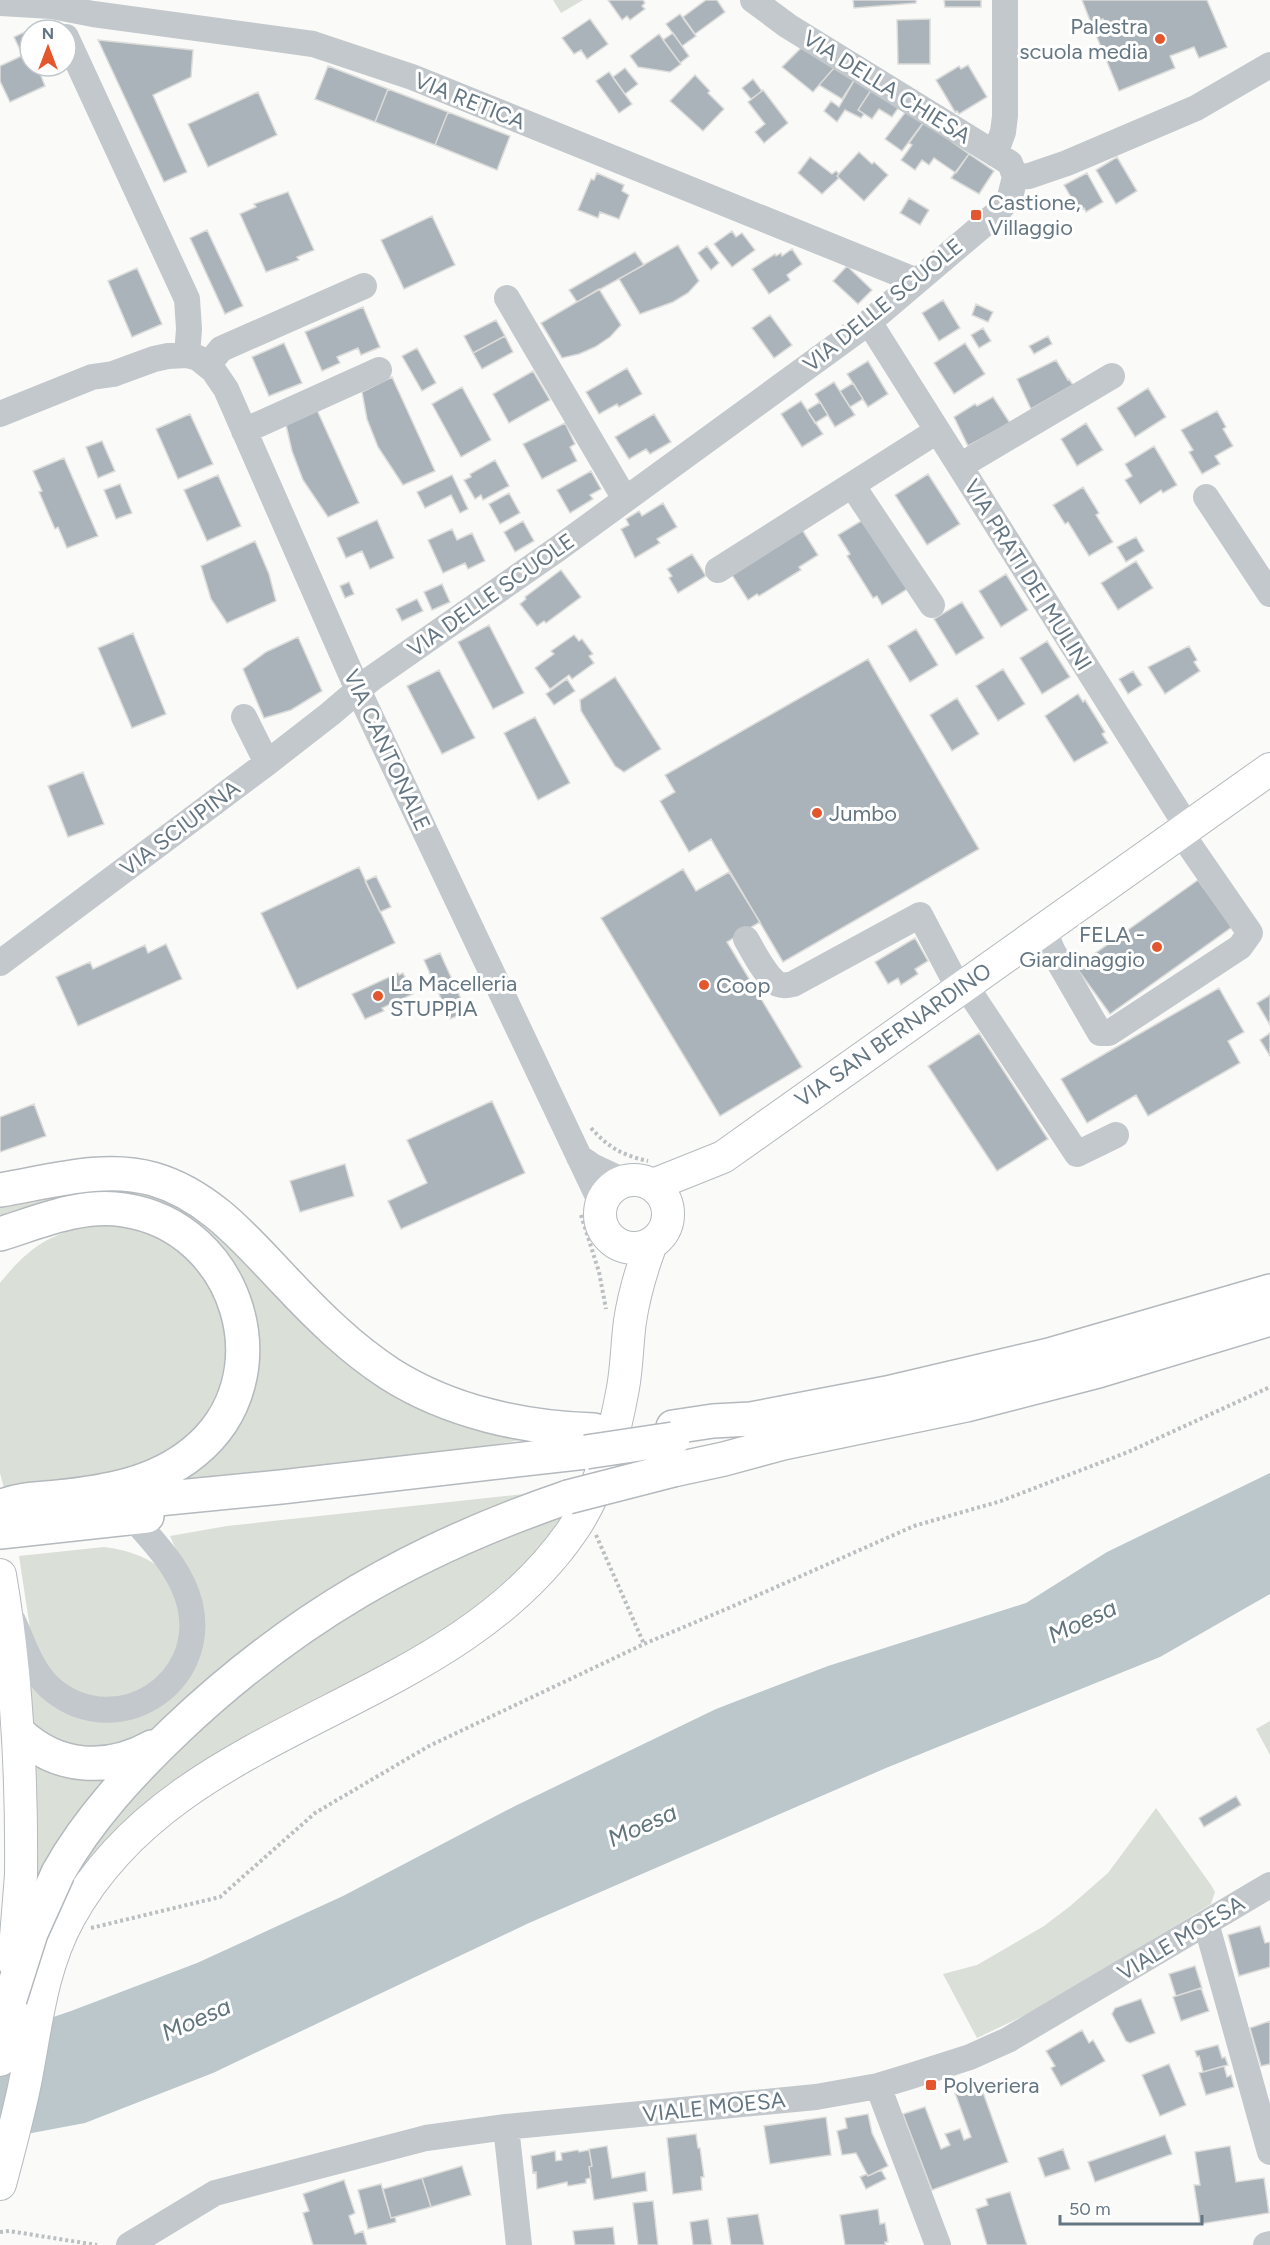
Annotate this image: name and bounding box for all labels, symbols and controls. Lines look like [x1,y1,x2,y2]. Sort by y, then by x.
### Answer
place label: Palestra scuola media [1019,13,1148,65]
north arrow [18,18,78,78]
text: N [42,24,54,43]
street label: VIA DELLA CHIESA [798,24,976,150]
marker: Palestra scuola media [1153,32,1167,46]
street label: VIA RETICA [411,67,529,136]
place label: Castione, Villaggio [988,189,1081,241]
marker: Castione, Villaggio [969,208,983,222]
street label: VIA DELLE SCUOLE [798,232,968,378]
street label: VIA PRATI DEI MULINI [958,474,1098,676]
street label: VIA DELLE SCUOLE [402,527,580,663]
street label: VIA CANTONALE [338,665,436,835]
street label: VIA SCIUPINA [115,774,245,882]
place label: Jumbo [829,800,897,827]
marker: Jumbo [810,806,824,820]
place label: FELA - Giardinaggio [1019,921,1145,973]
marker: FELA - Giardinaggio [1150,940,1164,954]
street label: VIA SAN BERNARDINO [790,957,996,1113]
place label: La Macelleria STUPPIA [390,970,517,1022]
place label: Coop [716,972,770,999]
marker: Coop [697,978,711,992]
marker: La Macelleria STUPPIA [371,989,385,1003]
water label: Moesa [1043,1592,1121,1650]
water label: Moesa [603,1797,681,1853]
street label: VIALE MOESA [1113,1890,1249,1986]
water label: Moesa [157,1991,235,2047]
place label: Polveriera [943,2072,1040,2099]
marker: Polveriera [924,2078,938,2092]
street label: VIALE MOESA [641,2086,787,2128]
scale bar [1060,2188,1202,2226]
text: 50 m [1069,2198,1111,2220]

